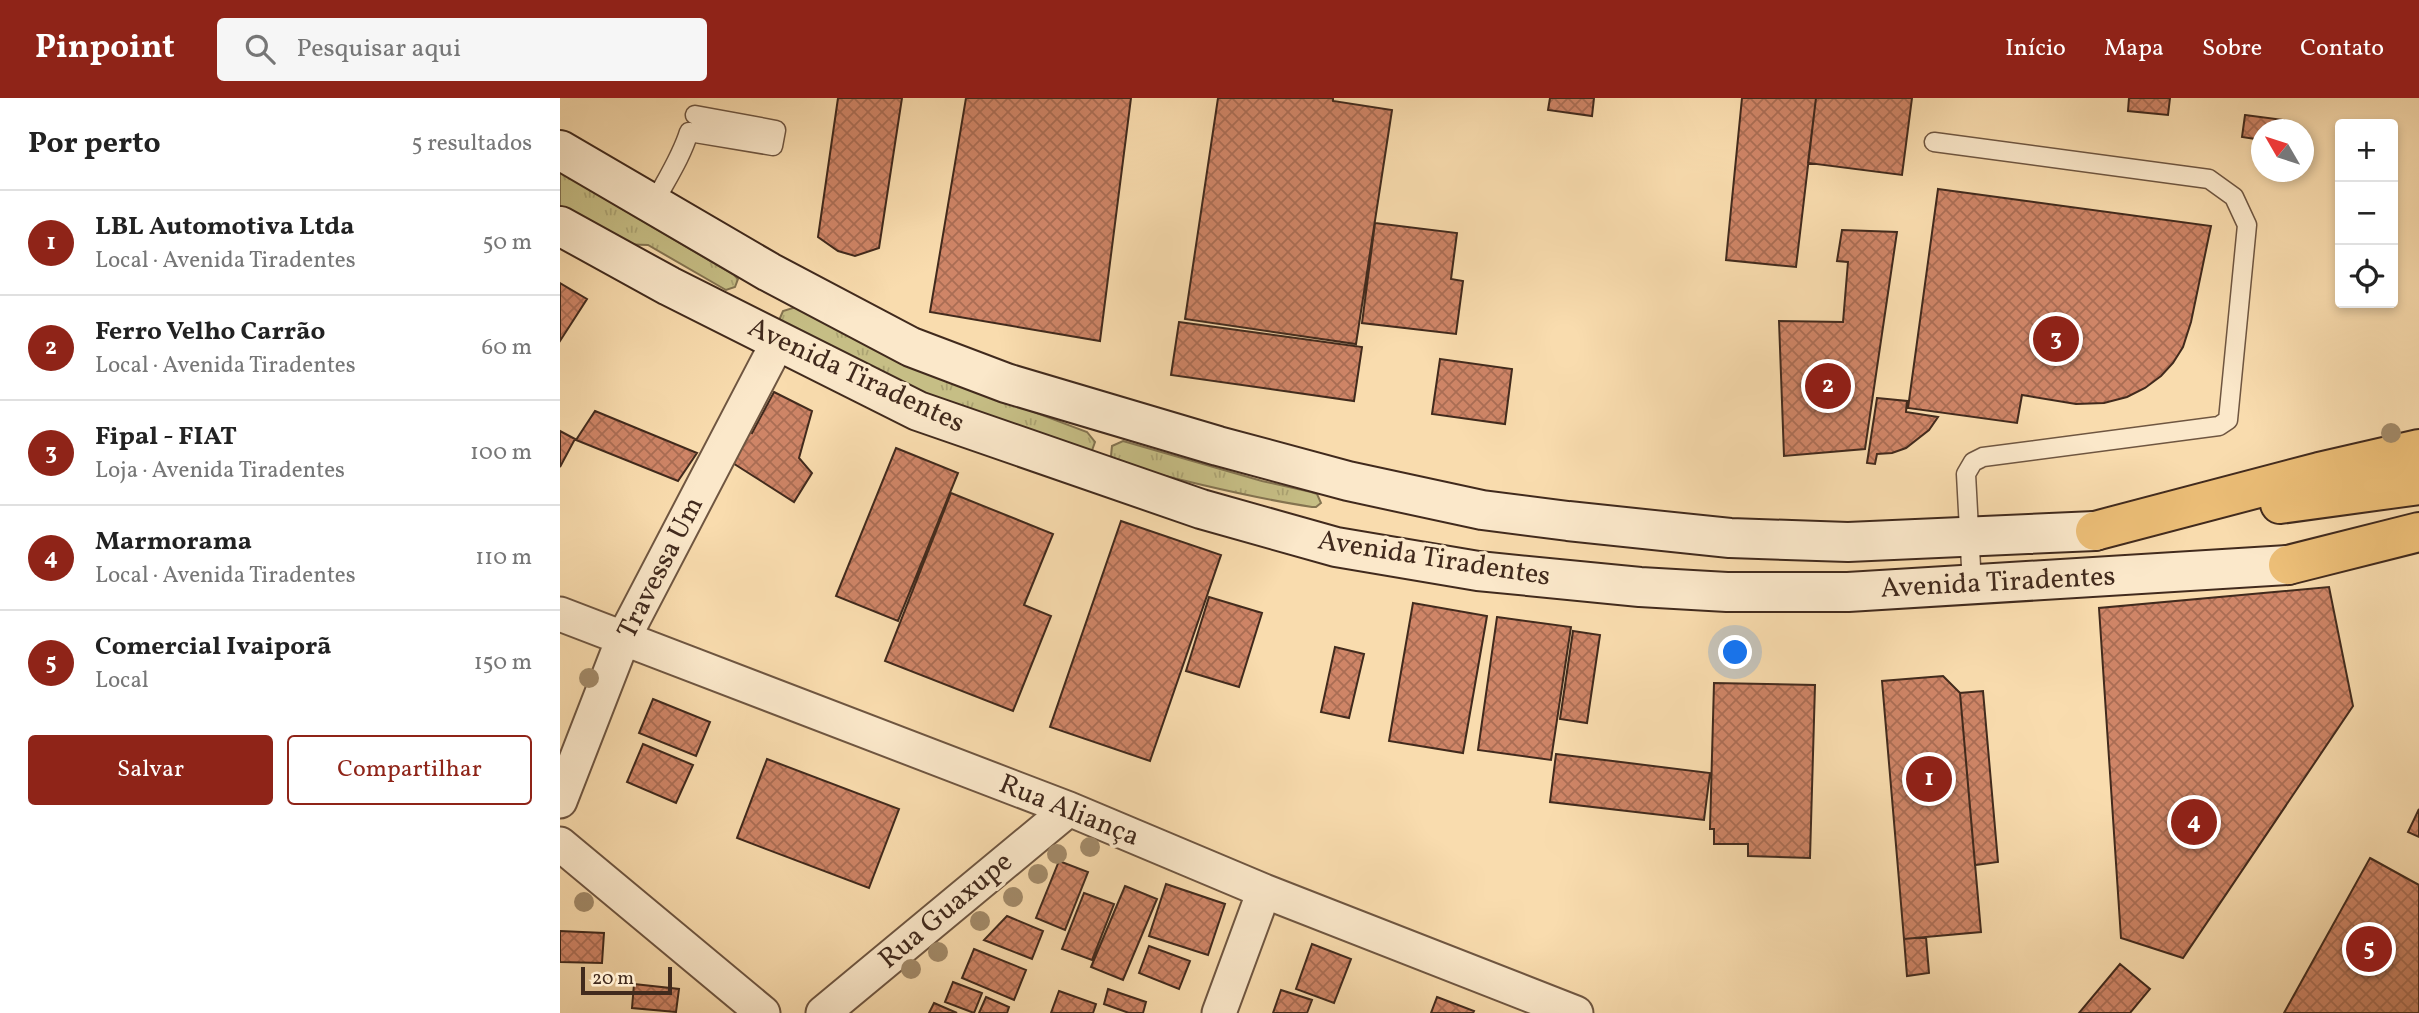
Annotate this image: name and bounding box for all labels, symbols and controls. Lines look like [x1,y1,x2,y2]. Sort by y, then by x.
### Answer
search box [217,18,707,81]
text: Pinpoint [35,26,175,72]
icon: search [241,30,279,68]
text: Pesquisar aqui [297,31,461,67]
text: Início [2005,32,2066,66]
text: Mapa [2104,32,2164,66]
text: Sobre [2202,32,2262,66]
text: Contato [2300,32,2384,66]
north arrow [2251,119,2314,182]
map controls [2335,119,2398,308]
button: + [2335,119,2398,182]
text: Por perto [28,123,161,165]
text: 5 resultados [412,128,532,160]
button: − [2335,182,2398,245]
text: LBL Automotiva Ltda [95,209,354,245]
text: 1 [46,227,56,259]
text: 50 m [483,227,532,259]
text: Local · Avenida Tiradentes [95,245,356,277]
button: locate [2335,245,2398,308]
street label: Avenida Tiradentes [741,309,971,443]
pin: 3 [2033,313,2079,365]
text: Ferro Velho Carrão [95,314,325,350]
text: 2 [45,332,57,364]
text: 60 m [482,332,532,364]
text: Local · Avenida Tiradentes [95,350,356,382]
pin: 2 [1805,360,1851,412]
text: Fipal - FIAT [95,419,237,455]
text: 3 [45,437,57,469]
text: 100 m [470,437,532,469]
text: Loja · Avenida Tiradentes [95,455,345,487]
street label: Travessa Um [608,490,714,646]
street label: Avenida Tiradentes [1315,521,1553,597]
text: Marmorama [95,524,252,560]
text: 4 [44,542,58,574]
text: 110 m [475,542,532,574]
street label: Avenida Tiradentes [1880,557,2116,609]
text: Local · Avenida Tiradentes [95,560,356,592]
text: Comercial Ivaiporã [95,629,332,665]
your location [1718,635,1752,669]
text: 5 [45,647,57,679]
text: 150 m [474,647,532,679]
text: Local [95,665,149,697]
button: Salvar [28,735,273,805]
button: Compartilhar [287,735,532,805]
pin: 1 [1906,753,1952,805]
street label: Rua Aliança [993,765,1145,857]
pin: 4 [2171,796,2217,848]
street label: Rua Guaxupe [871,843,1021,979]
pin: 5 [2346,923,2392,975]
scale bar [581,964,672,996]
text: 20 m [592,966,634,992]

